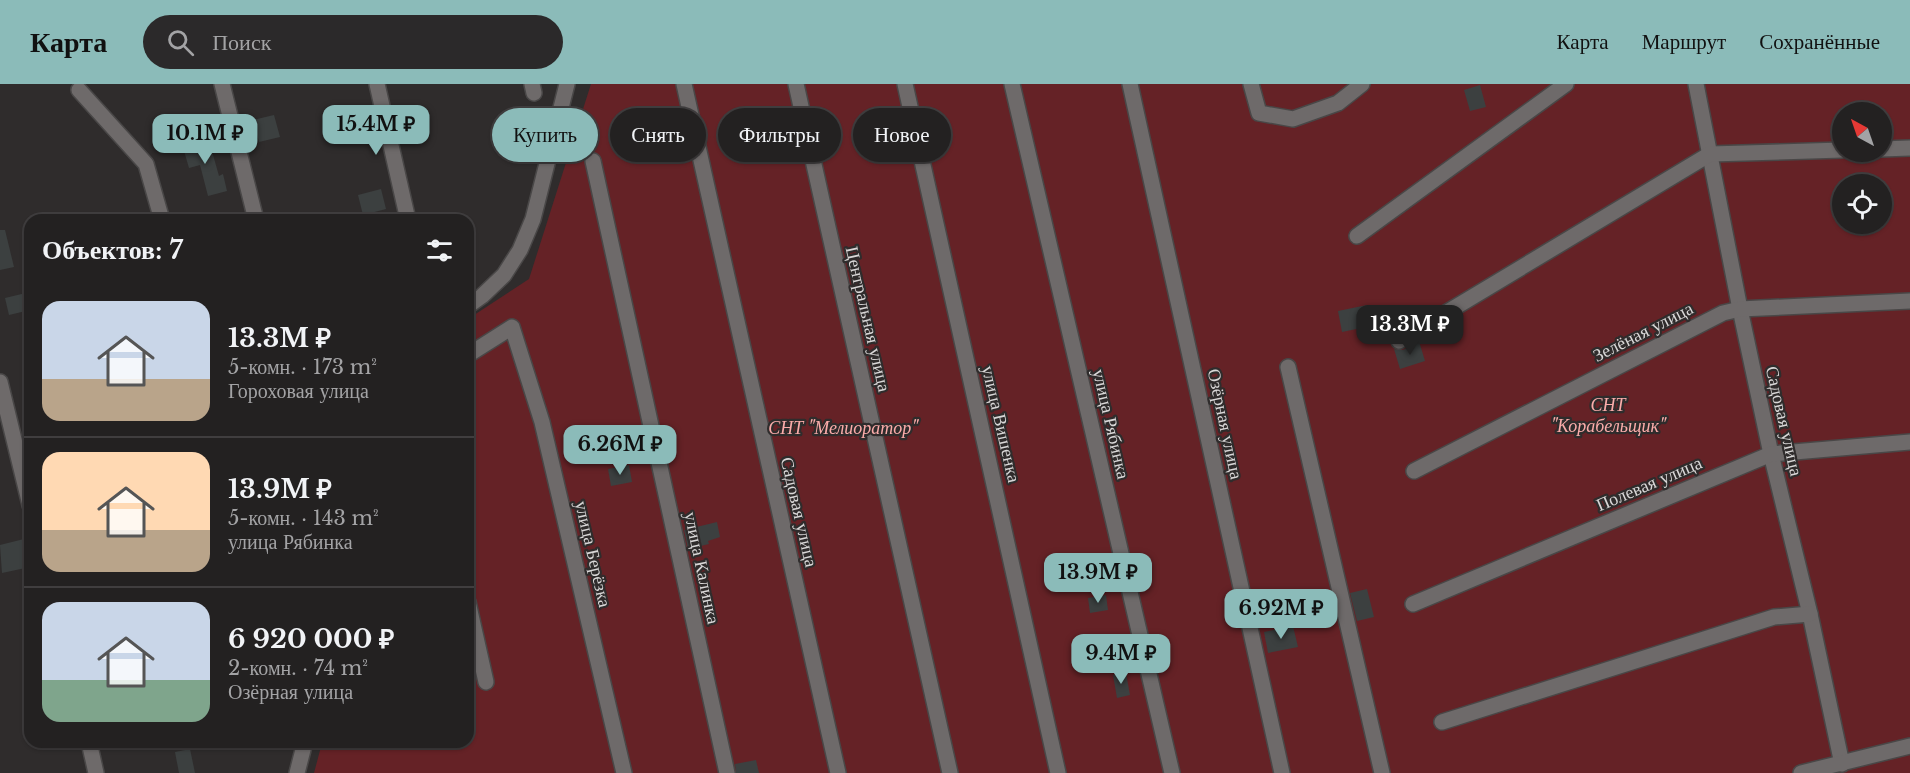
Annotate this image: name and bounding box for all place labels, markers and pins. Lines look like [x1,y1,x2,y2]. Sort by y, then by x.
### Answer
pin: 15.4M ₽ [321,105,431,156]
pin: 10.1M ₽ [150,114,260,165]
pin: 13.3M ₽ [1355,305,1465,356]
pin: 6.26M ₽ [565,425,675,476]
pin: 13.9M ₽ [1043,553,1153,604]
pin: 6.92M ₽ [1226,589,1336,640]
pin: 9.4M ₽ [1072,634,1170,685]

